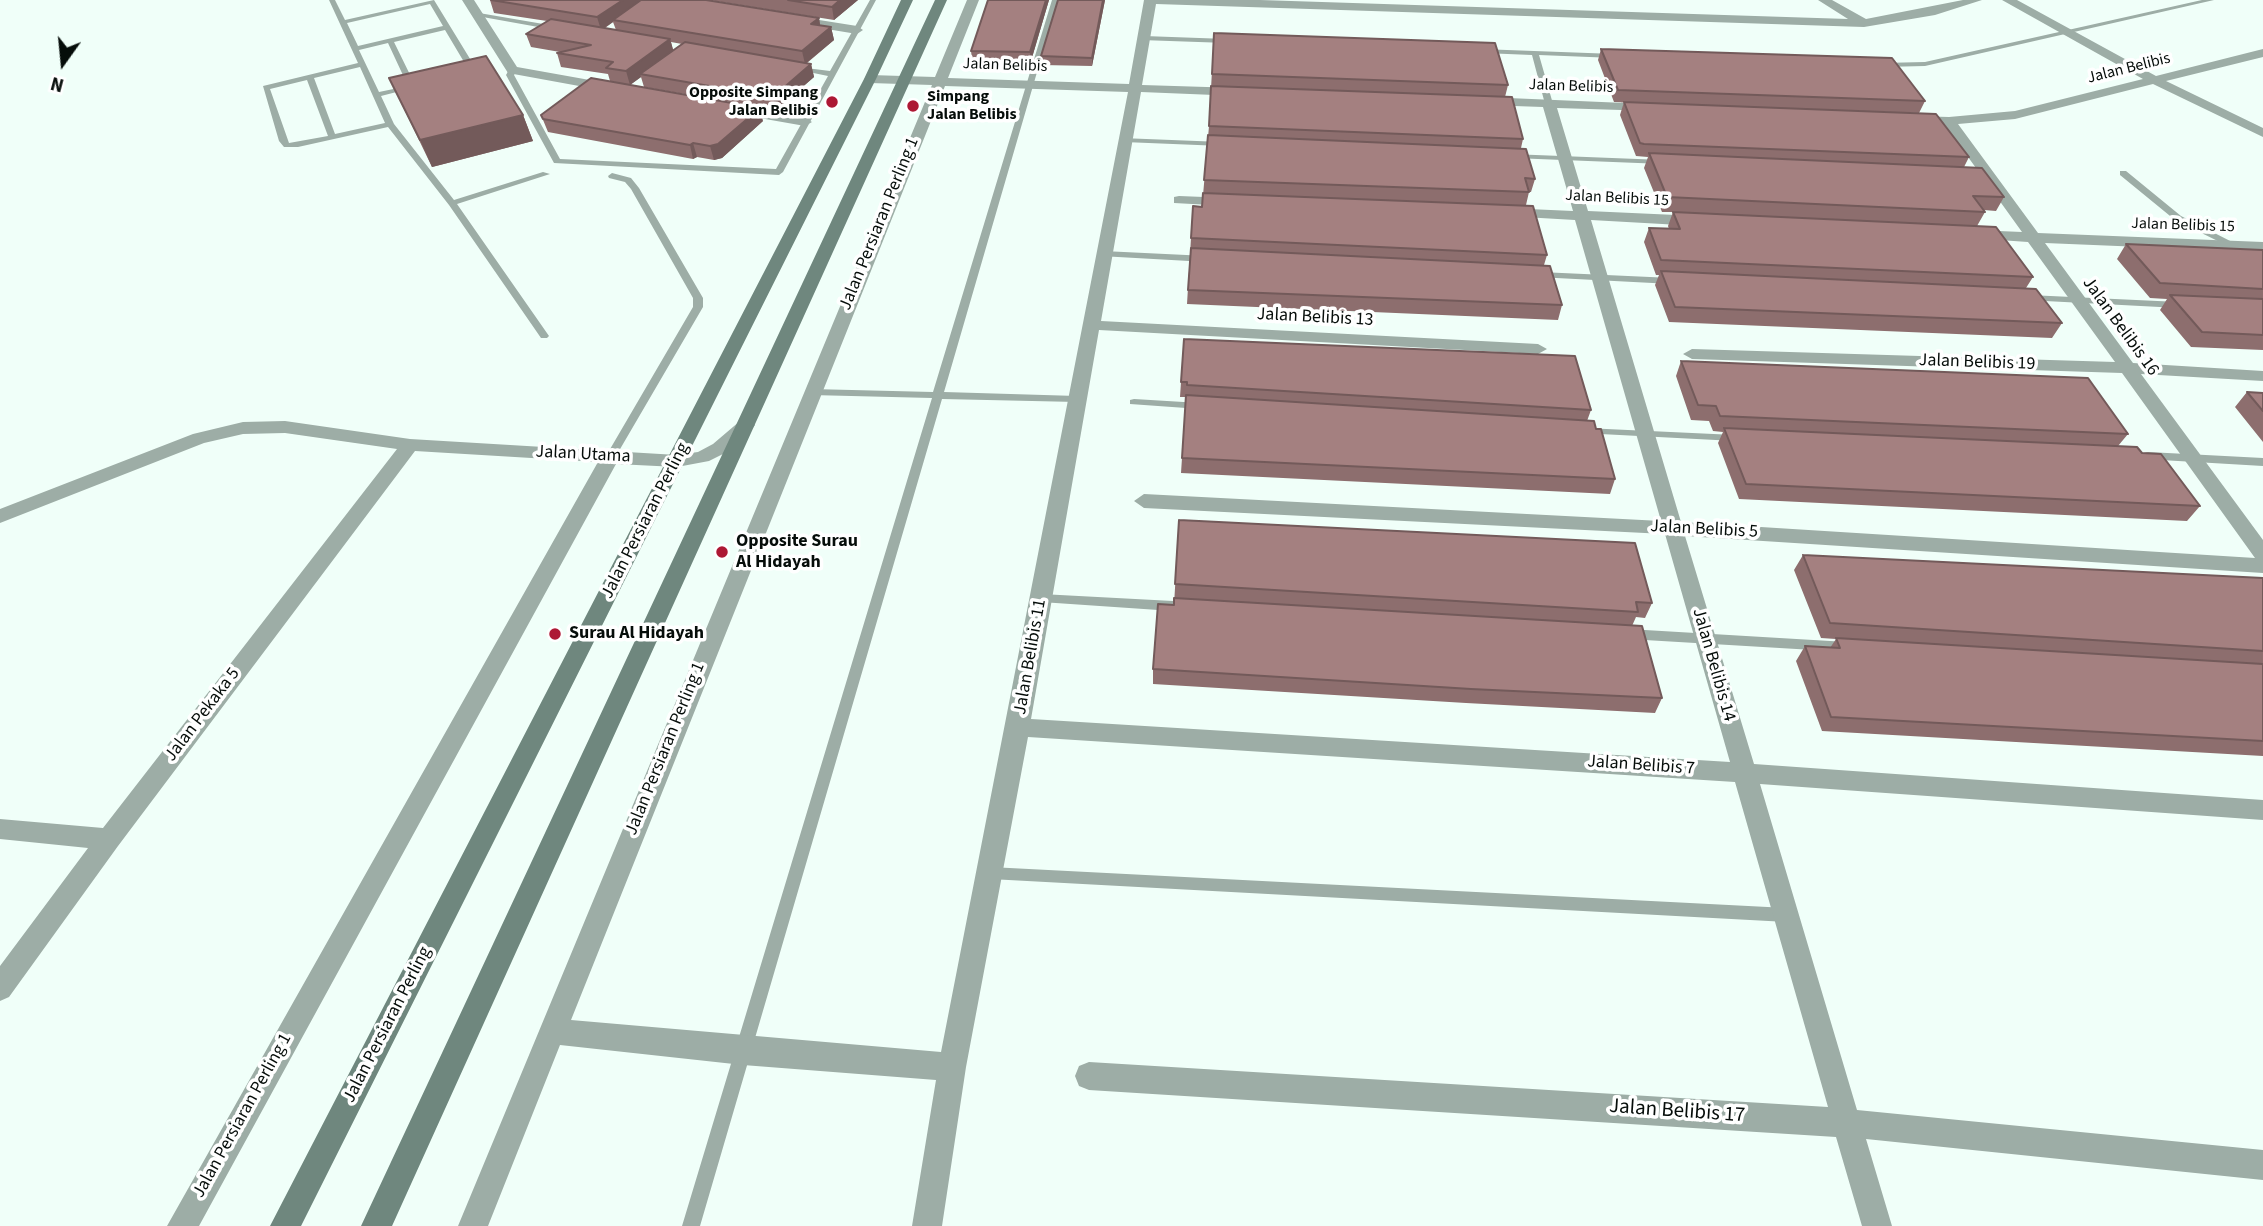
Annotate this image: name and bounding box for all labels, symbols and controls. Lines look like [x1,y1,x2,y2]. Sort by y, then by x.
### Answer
north arrow [28,28,98,98]
street label: Jalan Belibis [2086,49,2172,89]
street label: Jalan Belibis [962,55,1048,77]
text: N [48,69,67,98]
street label: Jalan Belibis [1528,76,1614,98]
place label: Opposite Simpang Jalan Belibis [689,83,818,121]
place label: Simpang Jalan Belibis [927,87,1017,125]
marker: Opposite Simpang Jalan Belibis [824,94,840,110]
marker: Simpang Jalan Belibis [905,98,921,114]
street label: Jalan Persiaran Perling 1 [835,134,925,314]
street label: Jalan Belibis 15 [1565,187,1669,211]
street label: Jalan Belibis 15 [2131,215,2235,237]
street label: Jalan Belibis 16 [2077,273,2163,381]
street label: Jalan Belibis 13 [1256,304,1374,332]
street label: Jalan Belibis 19 [1918,350,2036,376]
street label: Jalan Persiaran Perling [597,440,695,602]
street label: Jalan Utama [535,442,631,468]
street label: Jalan Belibis 5 [1650,516,1758,544]
place label: Opposite Surau Al Hidayah [736,531,858,574]
marker: Opposite Surau Al Hidayah [714,544,730,560]
street label: Jalan Belibis 11 [1010,598,1052,716]
street label: Jalan Belibis 14 [1687,606,1739,724]
place label: Surau Al Hidayah [569,623,704,645]
marker: Surau Al Hidayah [547,626,563,642]
street label: Jalan Persiaran Perling 1 [621,659,711,839]
street label: Jalan Pekaka 5 [161,664,245,766]
street label: Jalan Belibis 7 [1586,751,1696,781]
street label: Jalan Persiaran Perling [339,944,437,1106]
street label: Jalan Persiaran Perling 1 [189,1030,297,1202]
street label: Jalan Belibis 17 [1608,1095,1746,1129]

